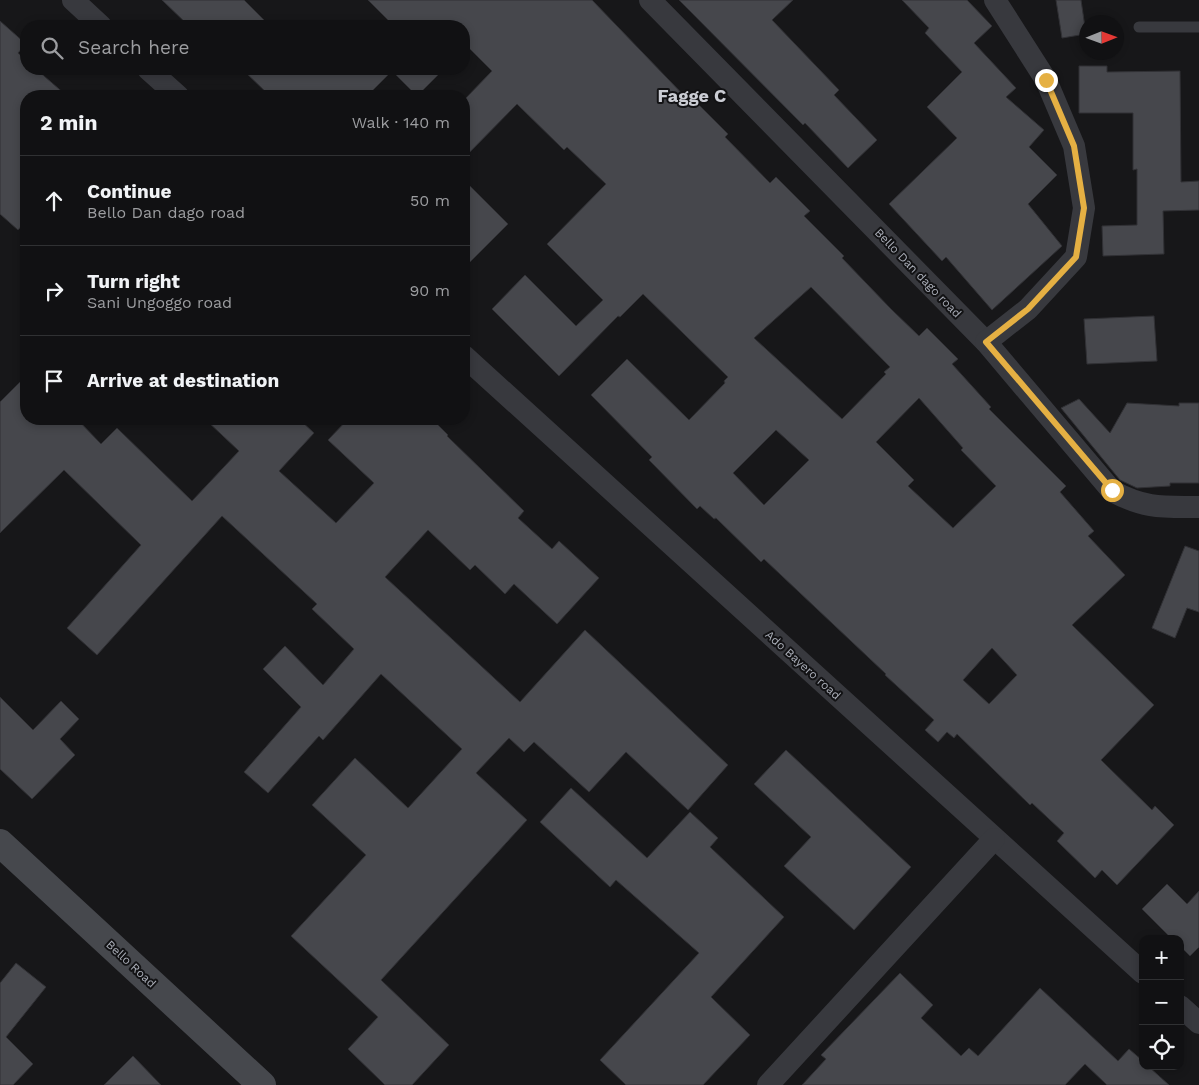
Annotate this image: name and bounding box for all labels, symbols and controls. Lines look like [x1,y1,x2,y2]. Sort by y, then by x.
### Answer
north arrow [1079,15,1124,60]
search box [20,20,470,75]
icon: search [38,34,66,62]
text: Search here [78,36,189,59]
route end [1035,69,1058,92]
district label: Fagge C [658,85,726,106]
text: 2 min [40,110,97,135]
text: Walk · 140 m [352,113,450,132]
text: Continue [87,180,171,203]
icon: ahead [40,187,68,215]
text: 50 m [410,191,450,210]
text: Bello Dan dago road [87,203,245,222]
street label: Bello Dan dago road [872,225,964,321]
text: Turn right [87,270,180,293]
icon: right [40,277,68,305]
text: 90 m [409,281,450,300]
text: Sani Ungoggo road [87,293,232,312]
icon: arrive [40,367,68,395]
text: Arrive at destination [87,369,279,392]
route start [1101,479,1124,502]
street label: Ado Bayero road [763,628,843,702]
map controls [1139,935,1184,1070]
button: + [1139,935,1184,980]
street label: Bello Road [103,937,159,991]
button: − [1139,980,1184,1025]
button: locate [1139,1025,1184,1070]

